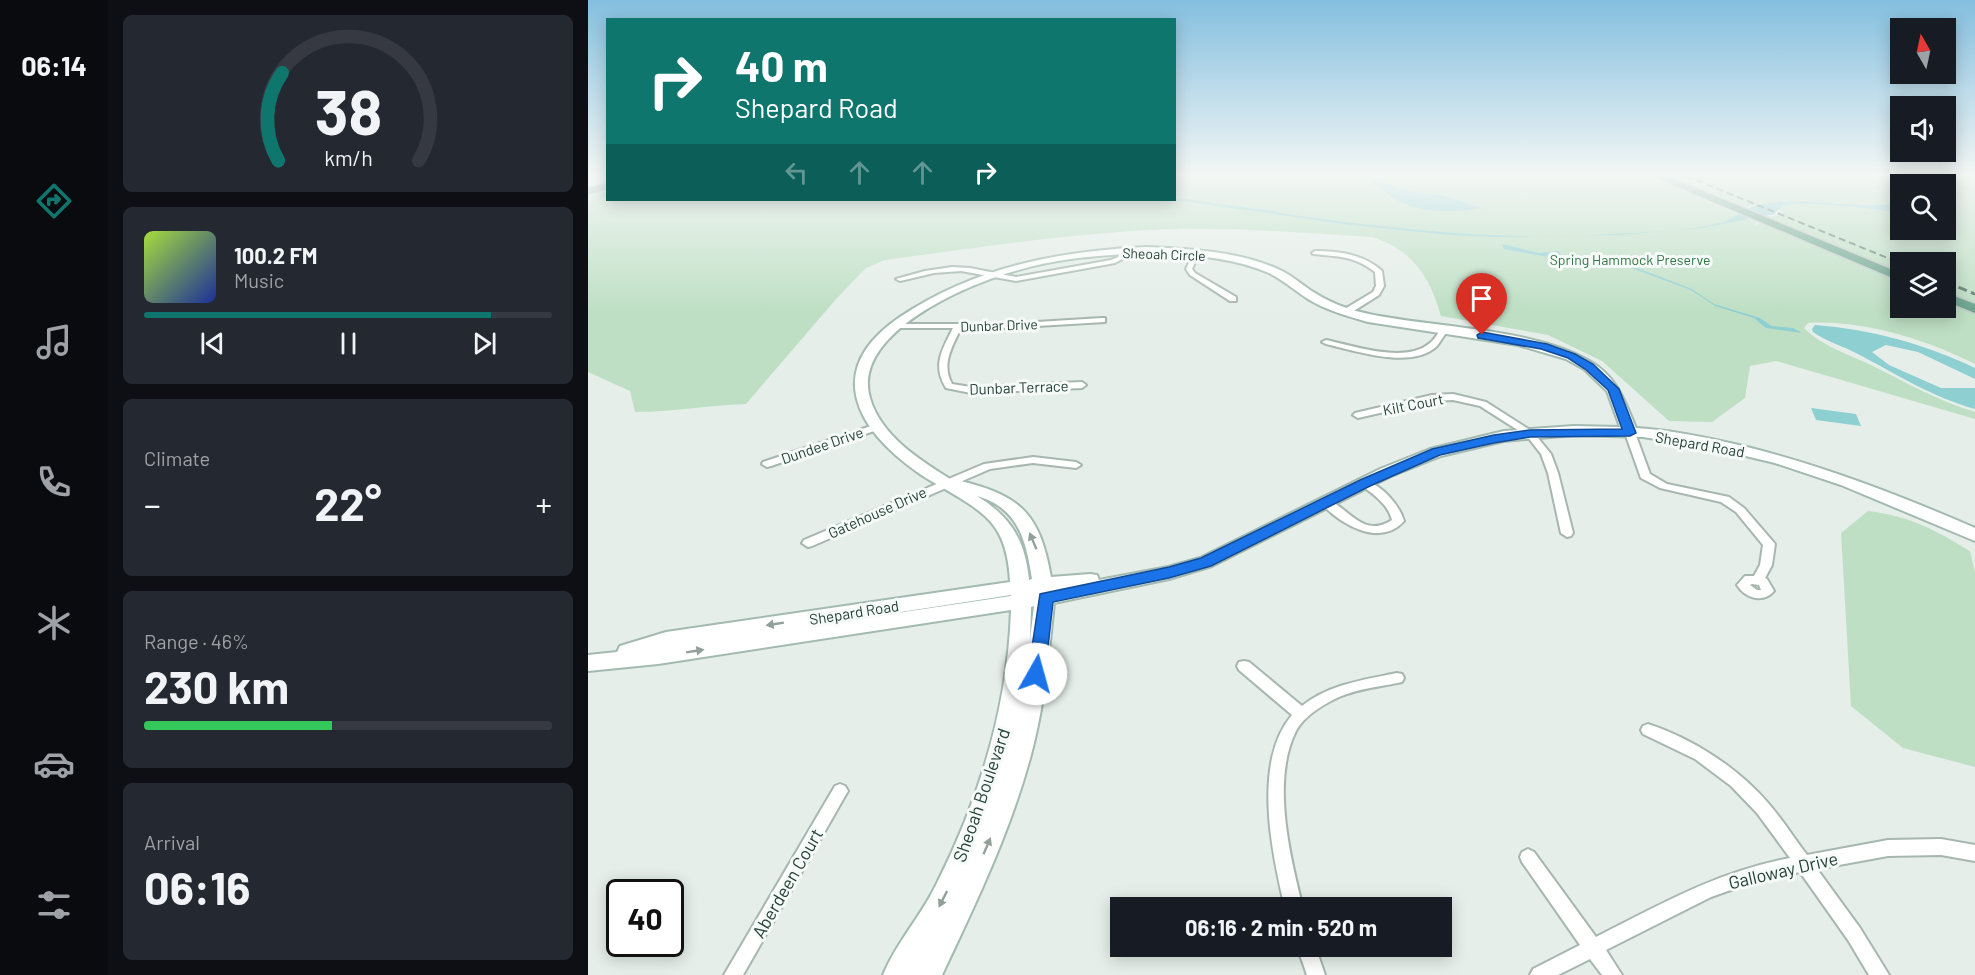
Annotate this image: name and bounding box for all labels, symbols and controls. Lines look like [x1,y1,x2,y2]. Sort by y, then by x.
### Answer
north arrow [1890,18,1956,84]
map controls [1890,18,1956,318]
text: 40 m [735,40,828,90]
icon: right [636,42,714,120]
text: 06:14 [21,49,87,81]
text: 38 [314,73,382,147]
text: Shepard Road [735,91,898,123]
button: sound [1890,96,1956,162]
text: km/h [324,145,372,170]
icon: left [780,156,813,189]
icon: ahead [843,156,876,189]
icon: ahead [906,156,939,189]
icon: right [969,156,1002,189]
button: search [1890,174,1956,240]
icon: directions [33,180,75,222]
text: 100.2 FM [234,242,318,268]
street label: Sheoah Circle [1122,244,1206,264]
park label: Spring Hammock Preserve [1550,251,1710,268]
button: layers [1890,252,1956,318]
text: Music [234,268,284,292]
pin [1456,273,1507,335]
icon: arrive [1465,282,1498,315]
street label: Dunbar Drive [960,315,1038,335]
icon: music [33,321,75,363]
icon: previous [196,327,229,360]
icon: pause [332,327,365,360]
icon: next [468,327,501,360]
street label: Dunbar Terrace [969,376,1069,398]
street label: Kilt Court [1381,389,1445,419]
street label: Dundee Drive [779,423,865,467]
street label: Shepard Road [1654,427,1746,461]
text: Climate [144,446,210,470]
icon: phone [33,461,75,503]
text: 22° [314,476,382,530]
street label: Gatehouse Drive [825,482,929,542]
text: − [144,484,161,524]
text: + [535,484,552,524]
one-way arrow [1028,531,1038,549]
street label: Shepard Road [808,596,900,628]
icon: climate [33,602,75,644]
one-way arrow [766,619,785,628]
text: Range · 46% [144,629,249,653]
position arrow [1004,642,1068,706]
one-way arrow [686,646,705,655]
text: 230 km [144,659,289,713]
street label: Sheoah Boulevard [948,725,1014,865]
icon: car [33,743,75,785]
street label: Aberdeen Court [747,824,827,942]
text: Arrival [144,830,200,854]
one-way arrow [982,836,992,854]
street label: Galloway Drive [1726,847,1840,893]
text: 06:16 [144,860,250,914]
speed limit sign: 40 [606,879,684,957]
icon: filters [33,884,75,926]
one-way arrow [938,890,948,907]
text: 06:16 · 2 min · 520 m [1185,914,1377,940]

